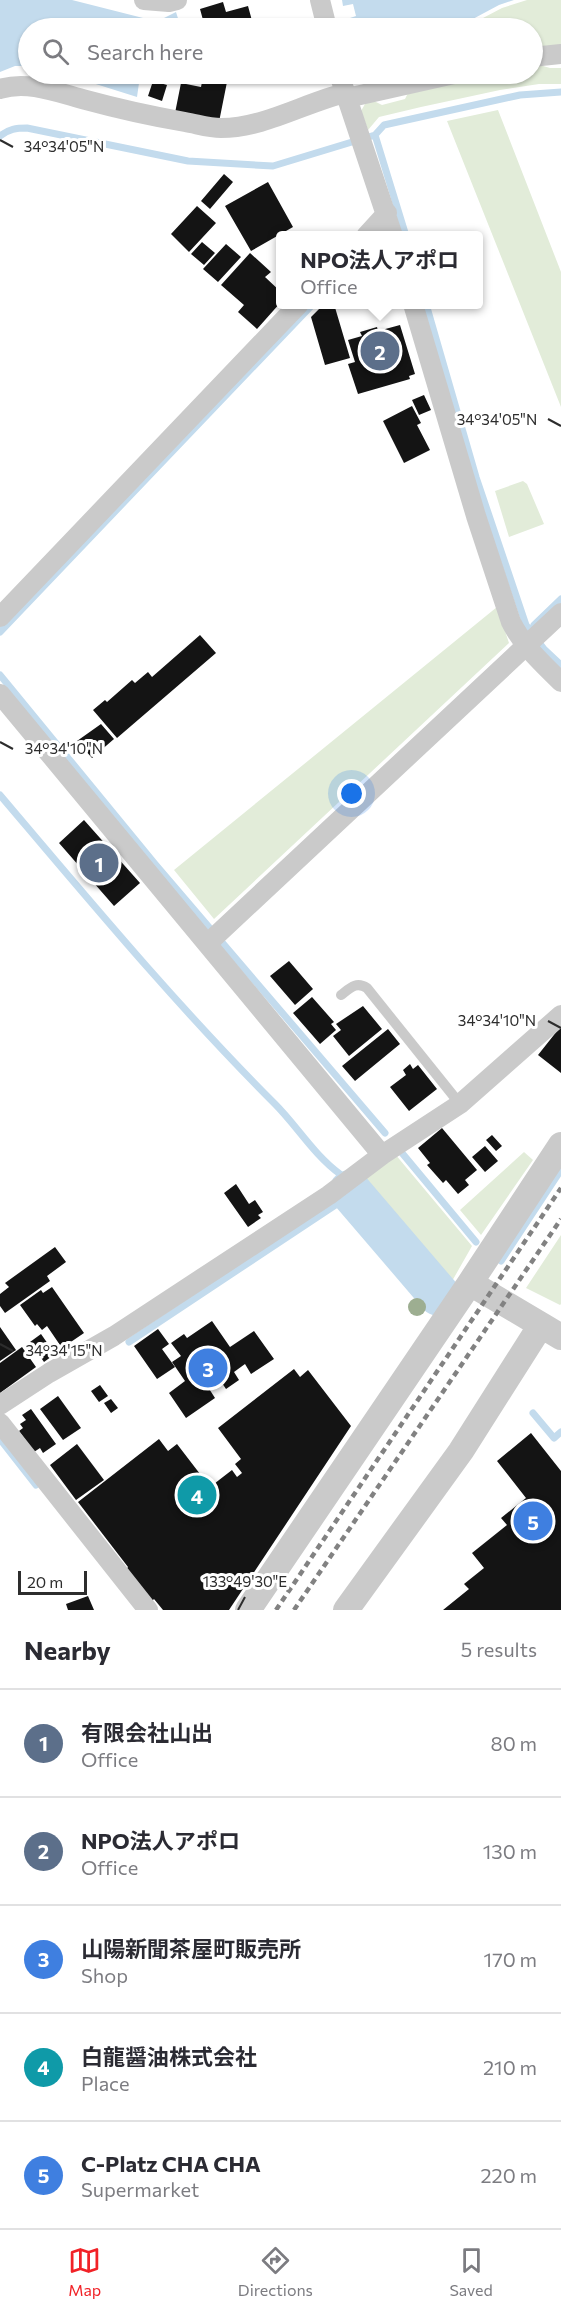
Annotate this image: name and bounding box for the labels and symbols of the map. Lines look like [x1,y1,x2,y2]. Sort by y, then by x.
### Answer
text: 34°34'05"N [24,137,104,155]
pin: 2 [360,328,400,374]
text: 34°34'05"N [457,410,537,428]
text: 34°34'10"N [25,739,103,757]
your location [337,779,366,808]
pin: 1 [80,840,118,886]
text: 34°34'10"N [458,1011,536,1029]
text: 34°34'15"N [25,1341,103,1359]
pin: 3 [188,1346,228,1390]
pin: 4 [178,1472,216,1518]
pin: 5 [514,1498,552,1544]
scale bar [18,1568,87,1596]
text: 133°49'30"E [203,1572,287,1590]

